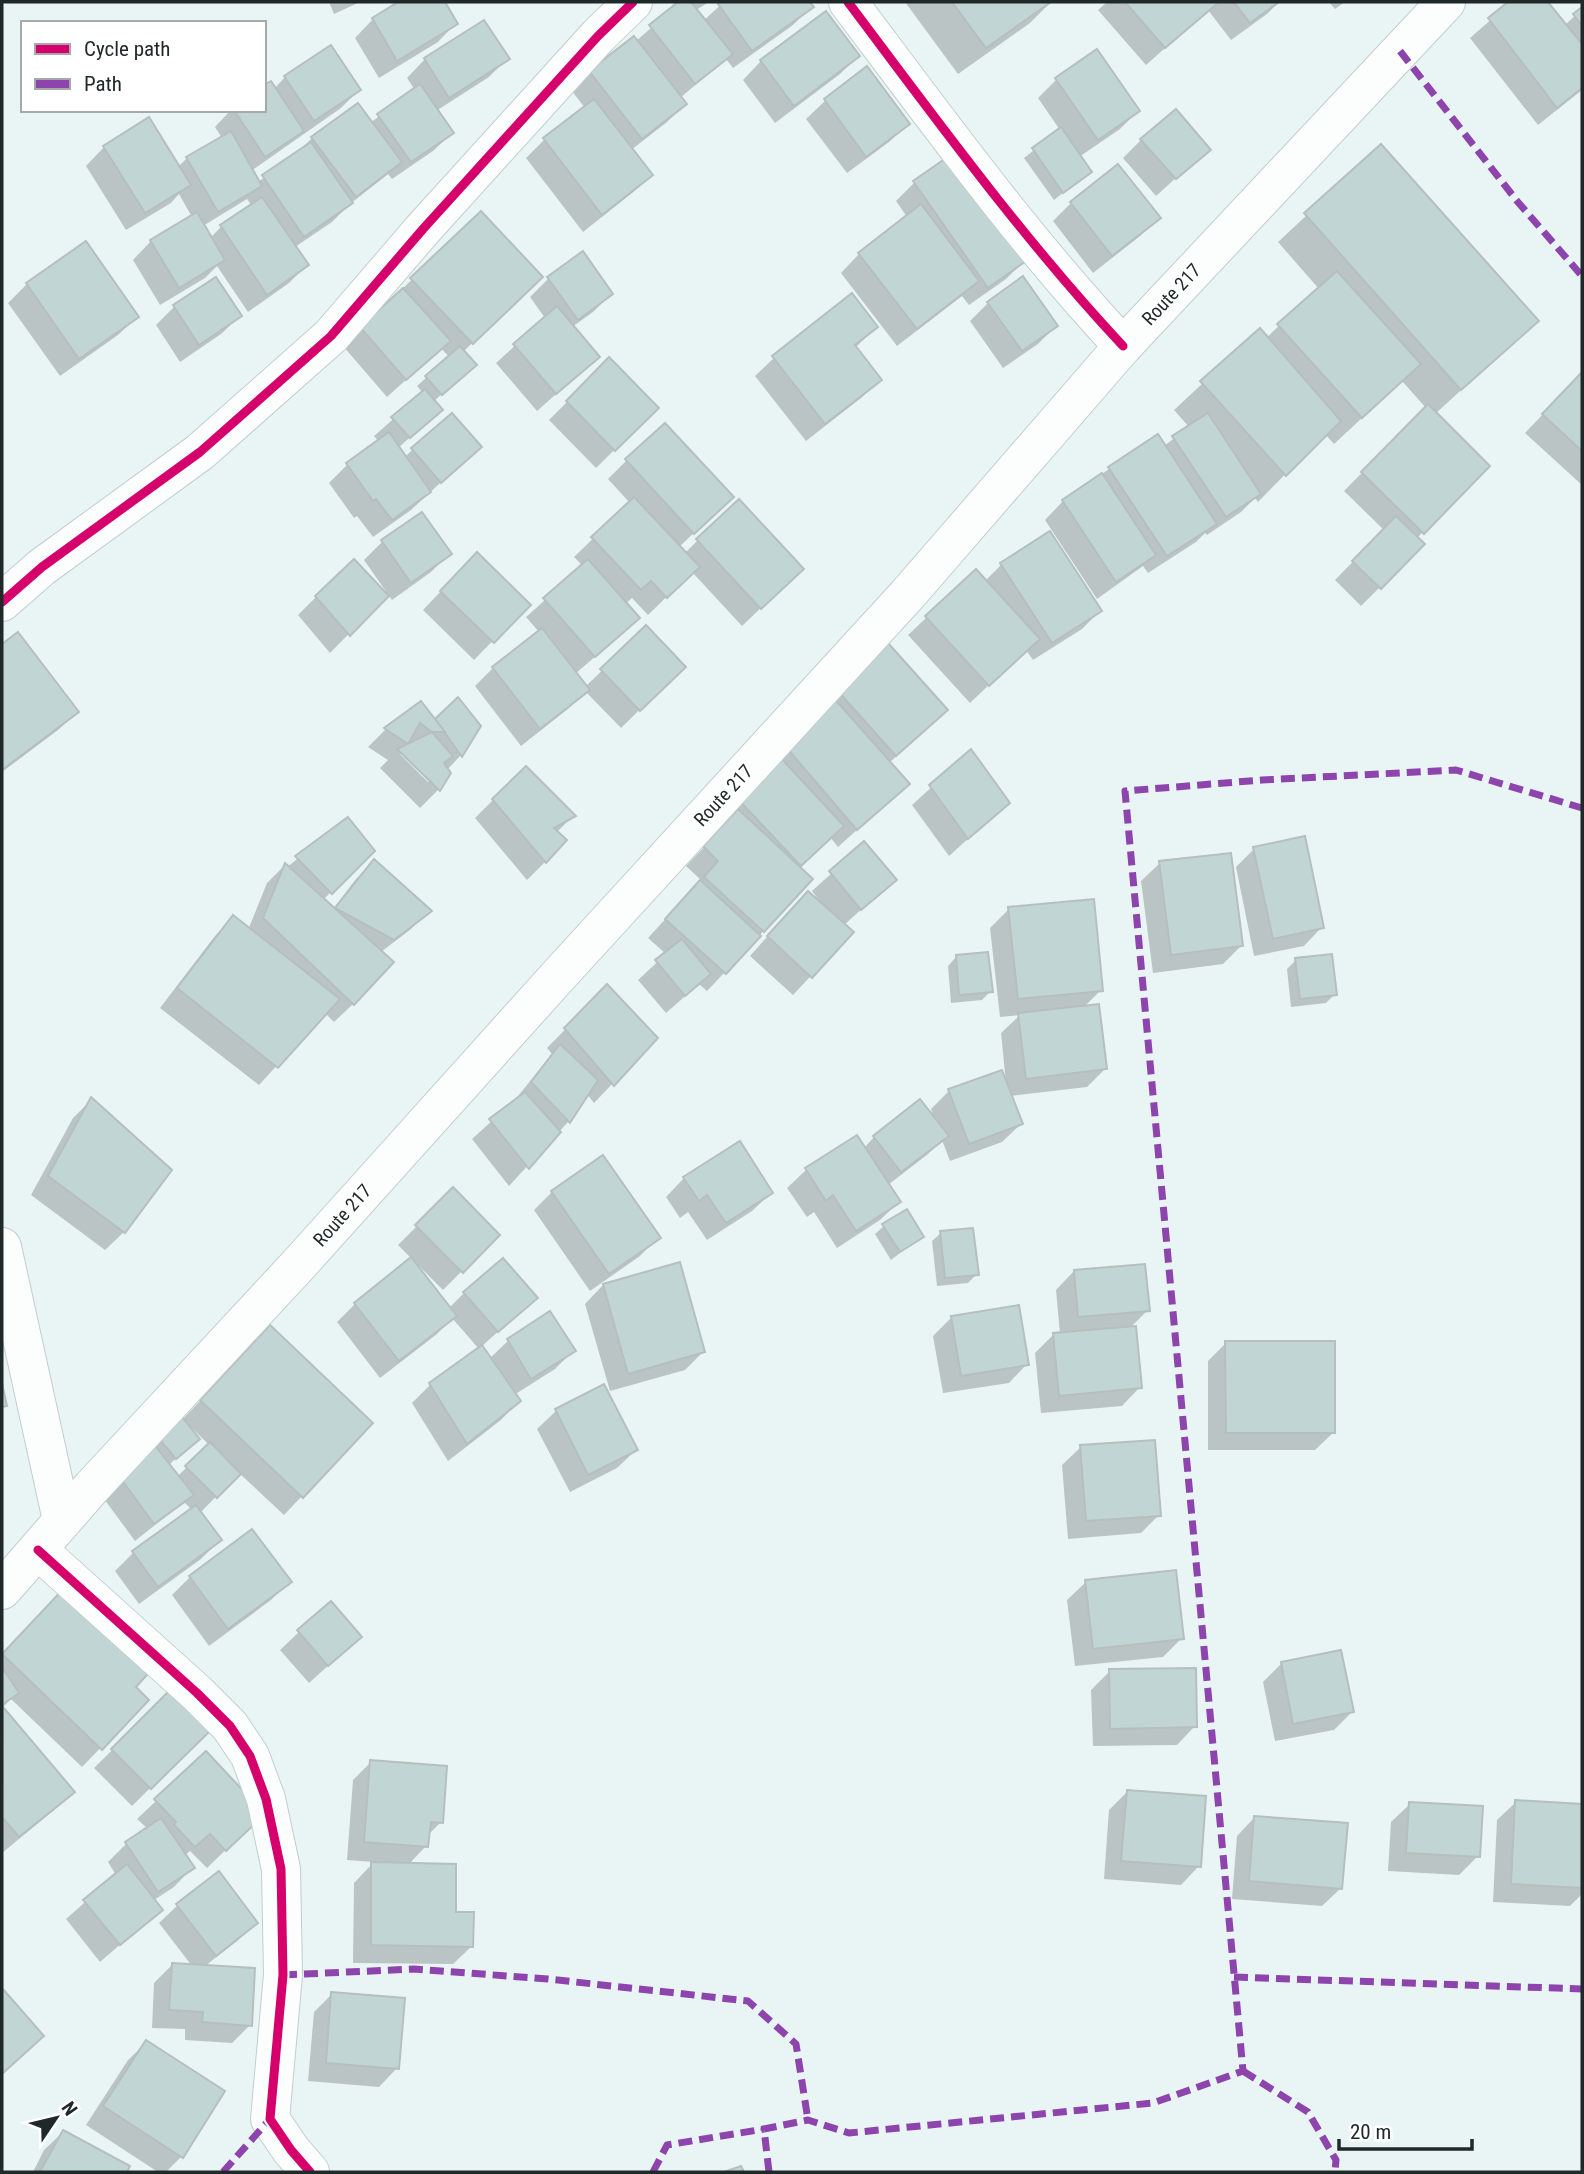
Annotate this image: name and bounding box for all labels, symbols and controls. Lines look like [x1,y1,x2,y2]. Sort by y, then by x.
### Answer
legend [21,21,266,112]
text: Cycle path [84,37,170,61]
text: Path [84,72,122,96]
street label: Route 217 [1137,259,1206,330]
street label: Route 217 [689,760,758,831]
street label: Route 217 [308,1179,376,1251]
north arrow [21,2083,91,2153]
text: N [57,2097,82,2120]
scale bar [1339,2108,1472,2152]
text: 20 m [1350,2120,1391,2144]

